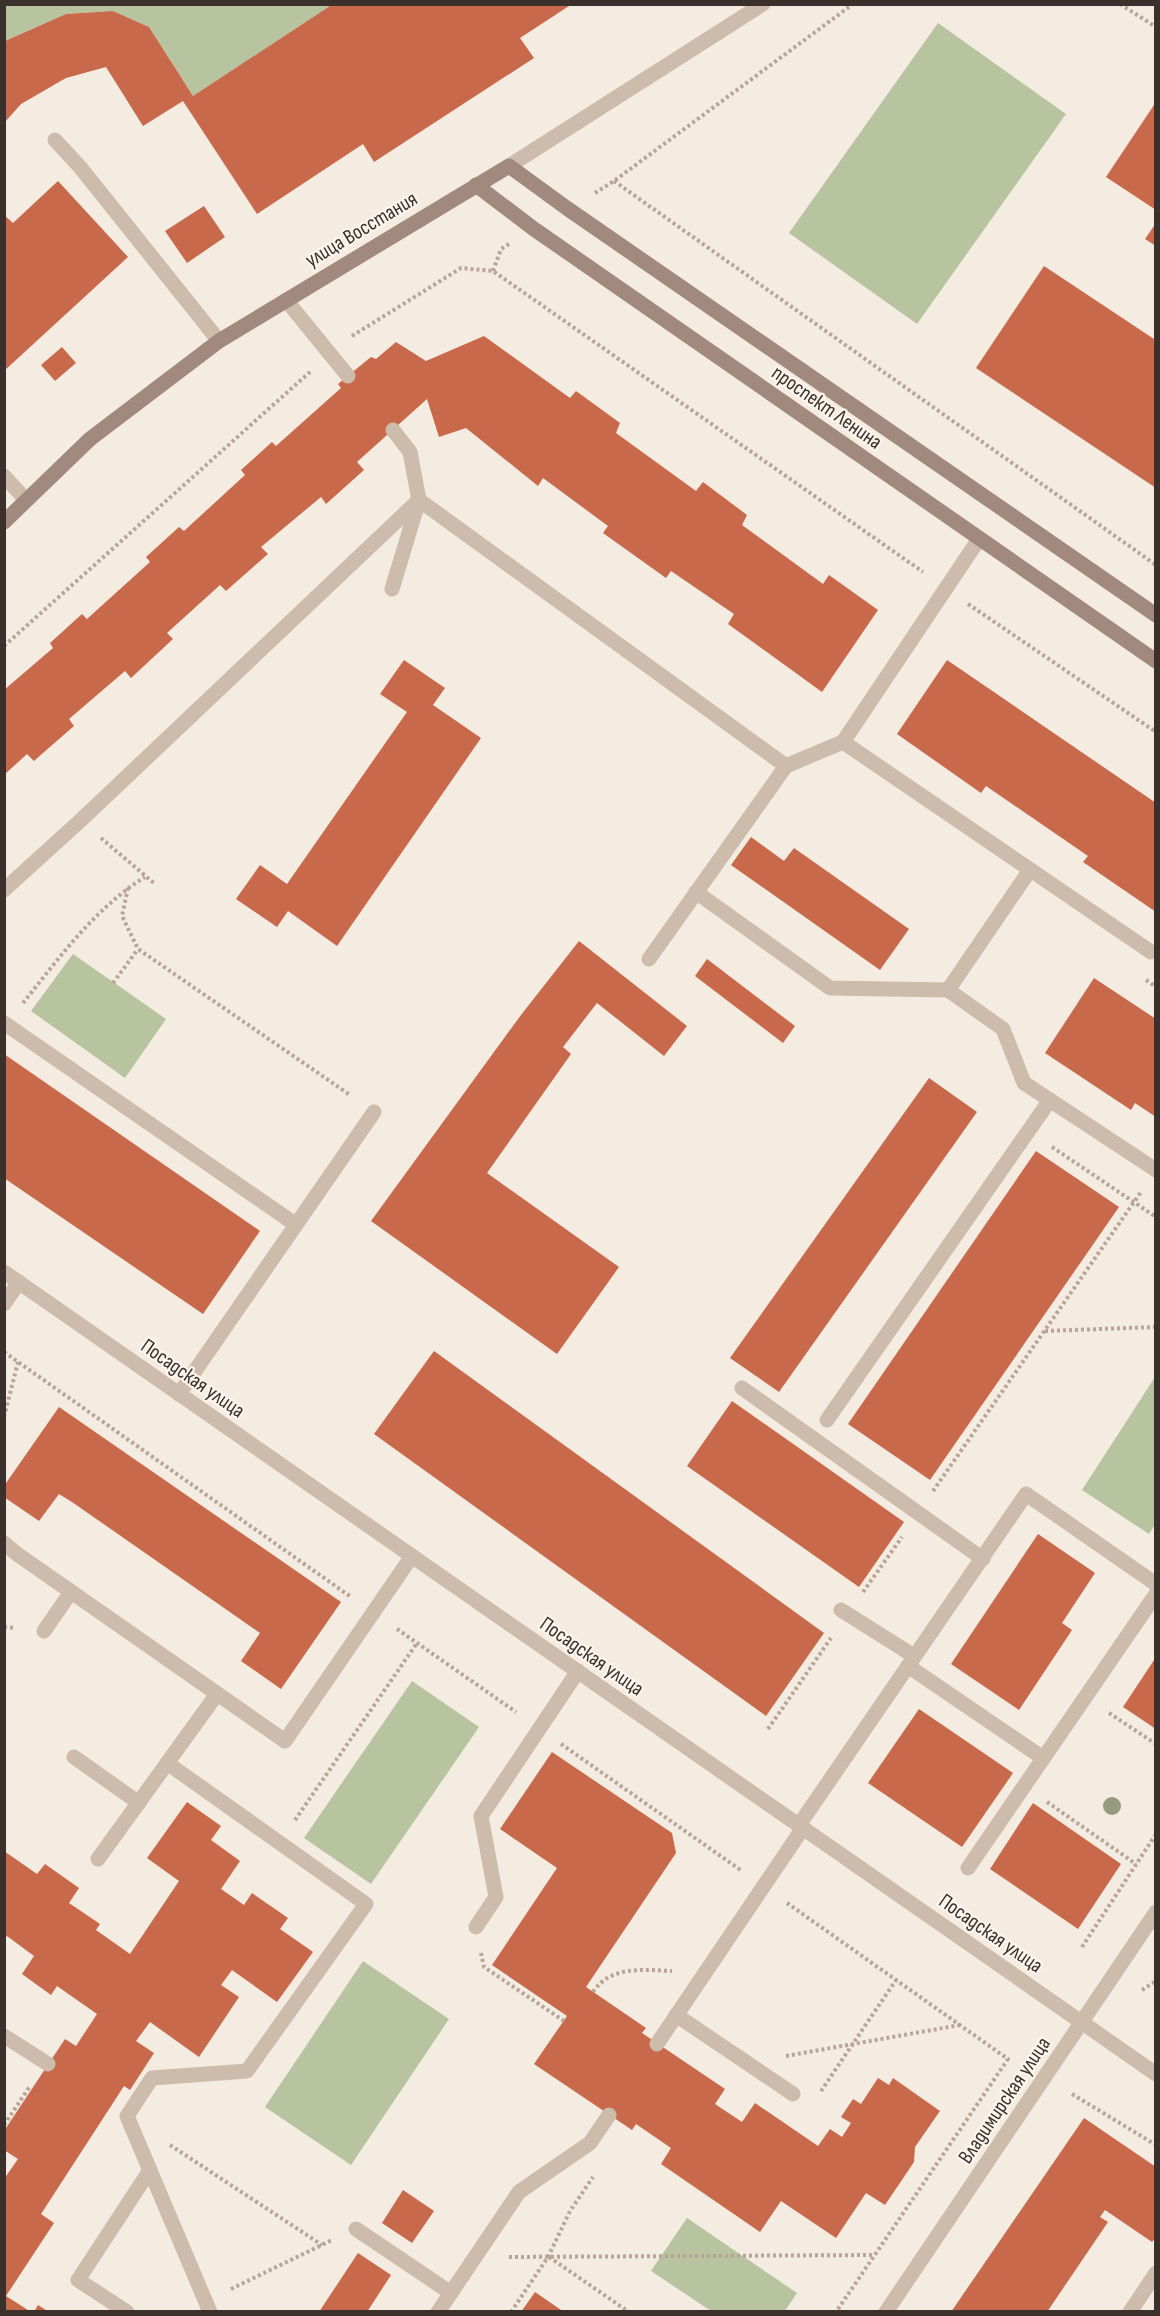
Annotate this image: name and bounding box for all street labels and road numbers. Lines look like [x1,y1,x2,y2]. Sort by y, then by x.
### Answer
street label: улица Восстания [301,186,422,273]
street label: проспект Ленина [767,360,887,455]
street label: Посадская улица [136,1333,249,1423]
street label: Посадская улица [535,1611,648,1701]
street label: Посадская улица [934,1888,1047,1978]
street label: Владимирская улица [953,2032,1056,2168]

